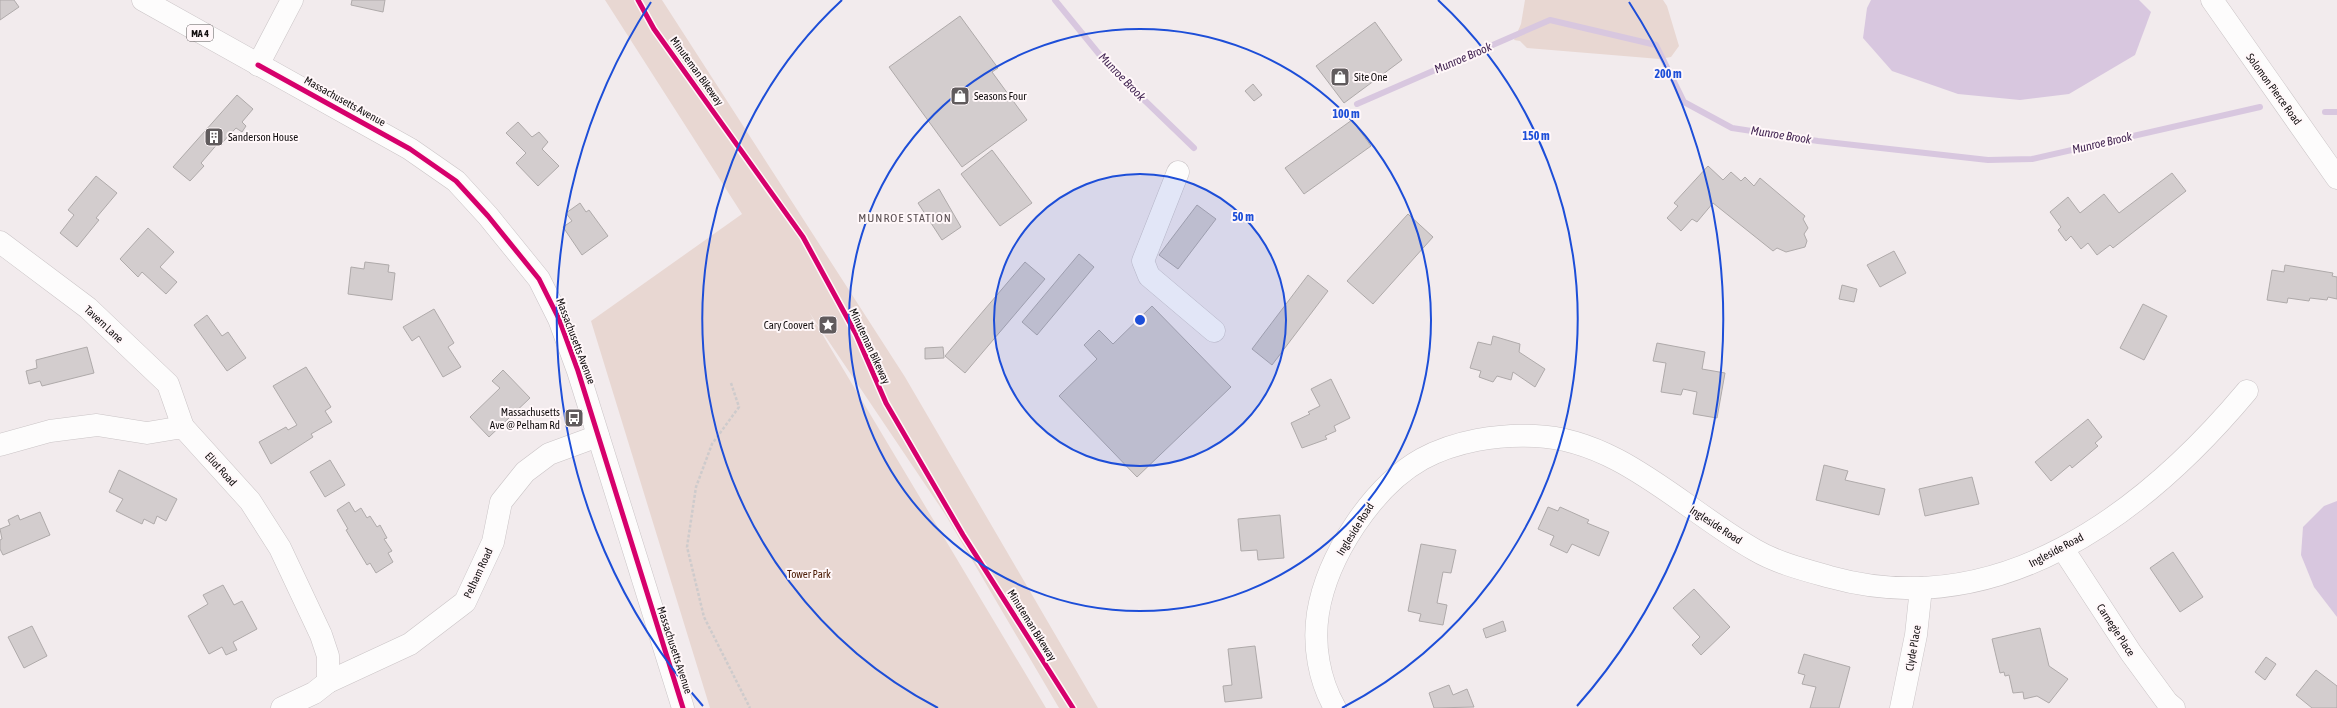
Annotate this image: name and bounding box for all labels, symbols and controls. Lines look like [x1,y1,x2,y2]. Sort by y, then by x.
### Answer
road number: MA 4 [187,25,213,41]
street label: Minuteman Bikeway [668,34,726,108]
water label: Munroe Brook [1432,39,1494,76]
water label: Munroe Brook [1096,50,1149,104]
street label: Solomon Pierce Road [2244,51,2304,127]
shop icon: Site One [1329,66,1351,88]
text: 200 m [1654,67,1682,81]
place label: Site One [1354,71,1387,83]
street label: Massachusetts Avenue [302,74,388,128]
shop icon: Seasons Four [949,85,971,107]
place label: Seasons Four [974,90,1027,102]
text: 100 m [1332,107,1360,121]
water label: Munroe Brook [1750,123,1813,147]
building icon: Sanderson House [203,126,225,148]
text: 150 m [1522,129,1550,143]
water label: Munroe Brook [2071,129,2134,157]
place label: Sanderson House [228,131,298,143]
text: 50 m [1232,210,1254,224]
district label: MUNROE STATION [858,211,952,225]
street label: Massachusetts Avenue [554,296,598,386]
street label: Tavern Lane [82,303,126,345]
street label: Minuteman Bikeway [847,306,893,386]
centre of rings [1133,313,1147,327]
place icon: Cary Coovert [817,314,839,336]
place label: Cary Coovert [764,319,814,331]
place label: Massachusetts Ave @ Pelham Rd [490,406,560,431]
bus stop icon: Massachusetts Ave @ Pelham Rd [563,407,585,429]
street label: Eliot Road [203,450,239,488]
street label: Ingleside Road [1334,500,1376,558]
street label: Ingleside Road [1688,504,1744,546]
street label: Ingleside Road [2027,531,2085,569]
street label: Pelham Road [461,546,495,600]
park label: Tower Park [787,568,831,580]
street label: Minuteman Bikeway [1005,587,1059,663]
street label: Carnegie Place [2095,602,2137,658]
street label: Massachusetts Avenue [655,605,695,695]
street label: Clyde Place [1903,624,1923,672]

